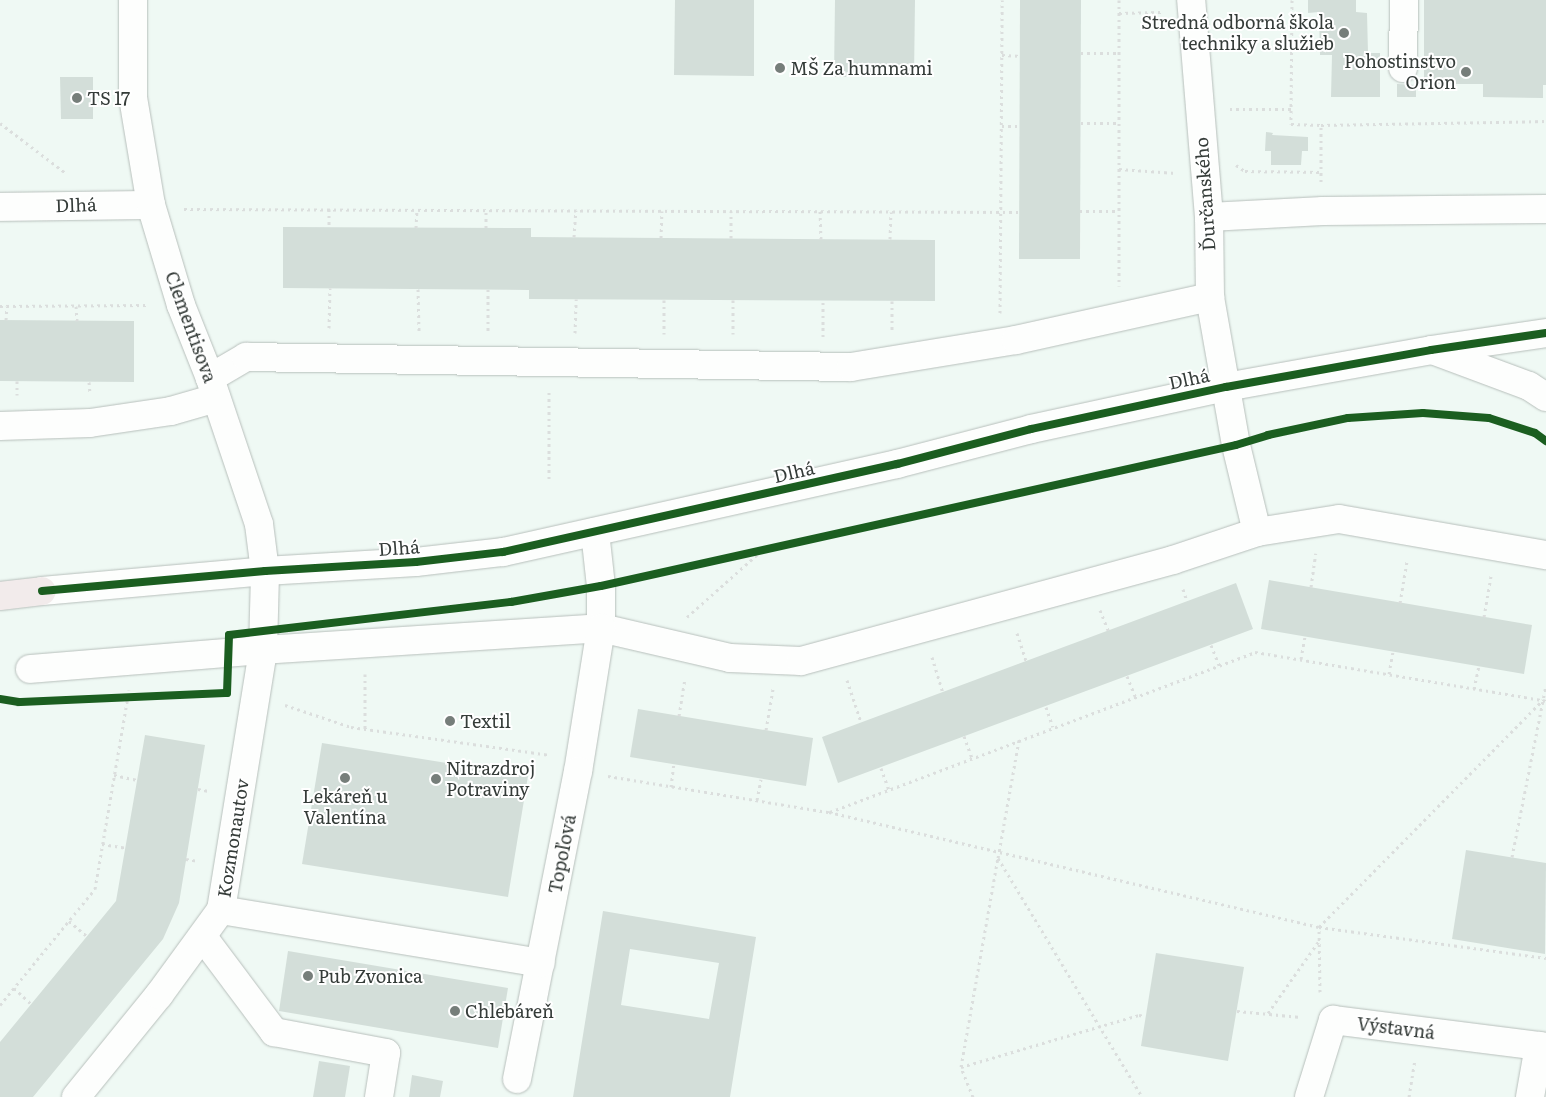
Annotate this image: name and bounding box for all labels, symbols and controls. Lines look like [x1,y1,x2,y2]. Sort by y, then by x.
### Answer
place label: Stredná odborná škola techniky a služieb [1141,12,1334,54]
marker: Stredná odborná škola techniky a služieb [1338,27,1350,39]
place label: Pohostinstvo Orion [1344,51,1456,94]
place label: MŠ Za humnami [790,57,933,79]
marker: MŠ Za humnami [774,62,786,74]
marker: Pohostinstvo Orion [1460,66,1472,78]
place label: TS 17 [87,87,130,109]
marker: TS 17 [71,92,83,104]
street label: Ďurčanského [1190,136,1220,252]
street label: Dlhá [55,193,97,217]
street label: Clementisova [161,268,221,386]
street label: Dlhá [1166,364,1212,394]
street label: Dlhá [771,457,817,487]
street label: Dlhá [378,536,420,560]
place label: Textil [460,710,511,732]
marker: Textil [444,715,456,727]
place label: Nitrazdroj Potraviny [446,758,535,801]
marker: Lekáreň u Valentína [339,772,351,784]
marker: Nitrazdroj Potraviny [430,773,442,785]
street label: Kozmonautov [213,777,253,899]
place label: Lekáreň u Valentína [302,786,388,829]
street label: Topoľová [544,812,580,896]
place label: Pub Zvonica [318,965,423,987]
marker: Pub Zvonica [302,970,314,982]
place label: Chlebáreň [465,1000,554,1022]
marker: Chlebáreň [449,1005,461,1017]
street label: Výstavná [1356,1012,1436,1044]

